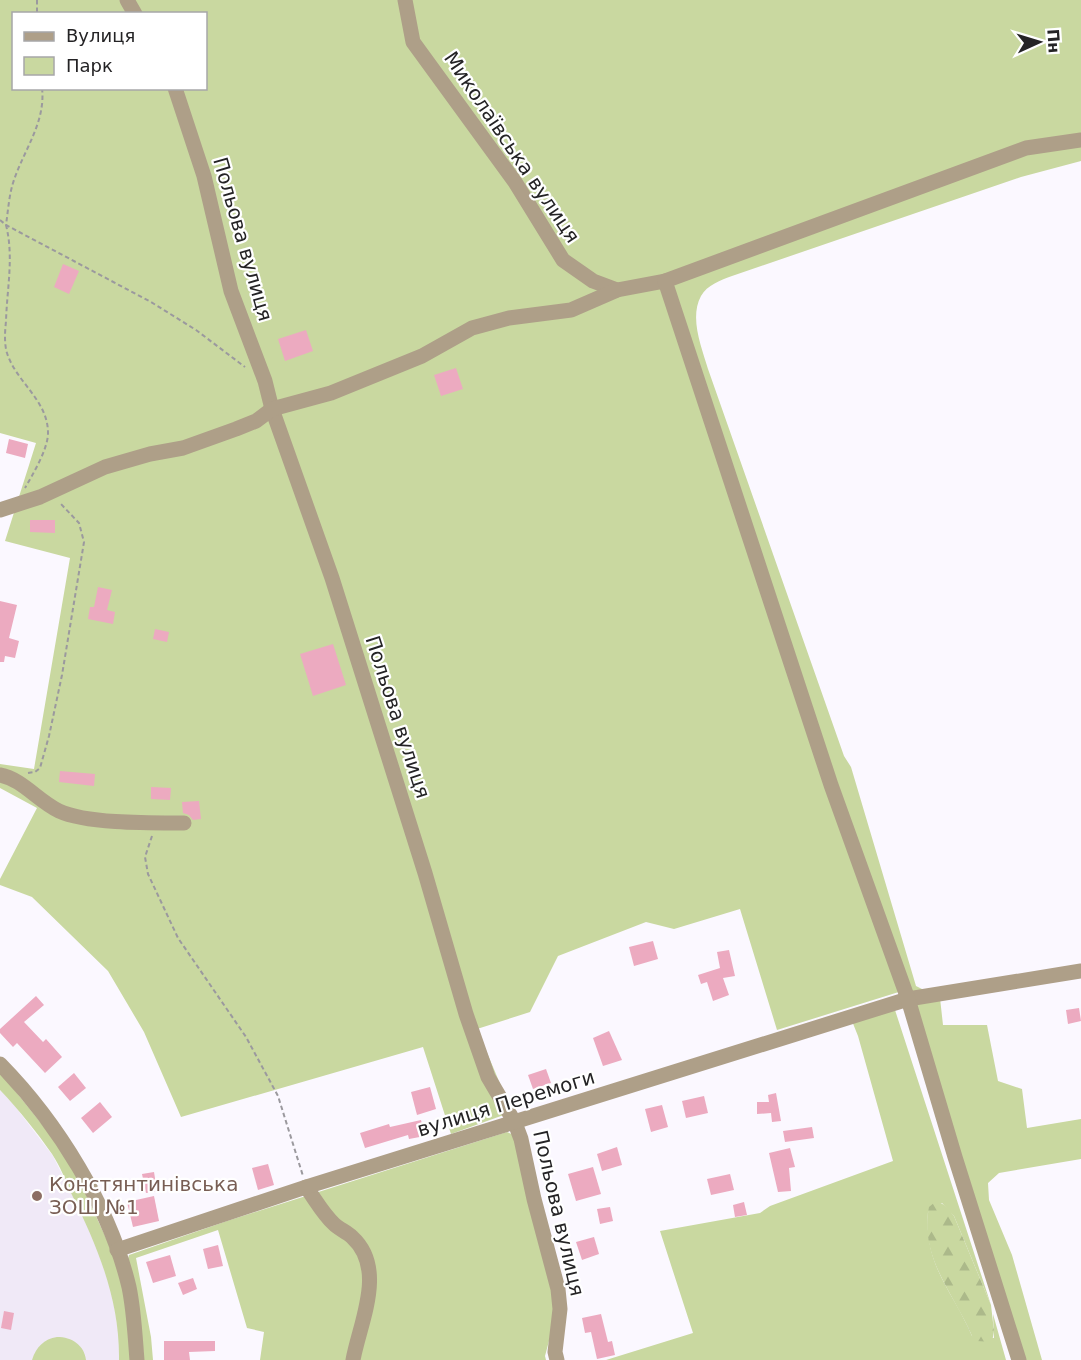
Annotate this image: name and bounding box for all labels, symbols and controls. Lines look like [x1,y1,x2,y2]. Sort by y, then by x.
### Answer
legend [12,12,207,90]
north arrow [1009,12,1069,72]
text: Вулиця [66,25,135,46]
text: Пн [1043,28,1064,54]
street label: Миколаївська вулиця [439,47,585,247]
text: Парк [66,55,113,76]
street label: Польова вулиця [208,154,278,324]
street label: Польова вулиця [360,633,436,801]
street label: вулиця Перемоги [414,1065,598,1141]
street label: Польова вулиця [528,1128,590,1298]
place label: Констянтинівська ЗОШ №1 [49,1172,238,1219]
marker: Констянтинівська ЗОШ №1 [30,1189,44,1203]

